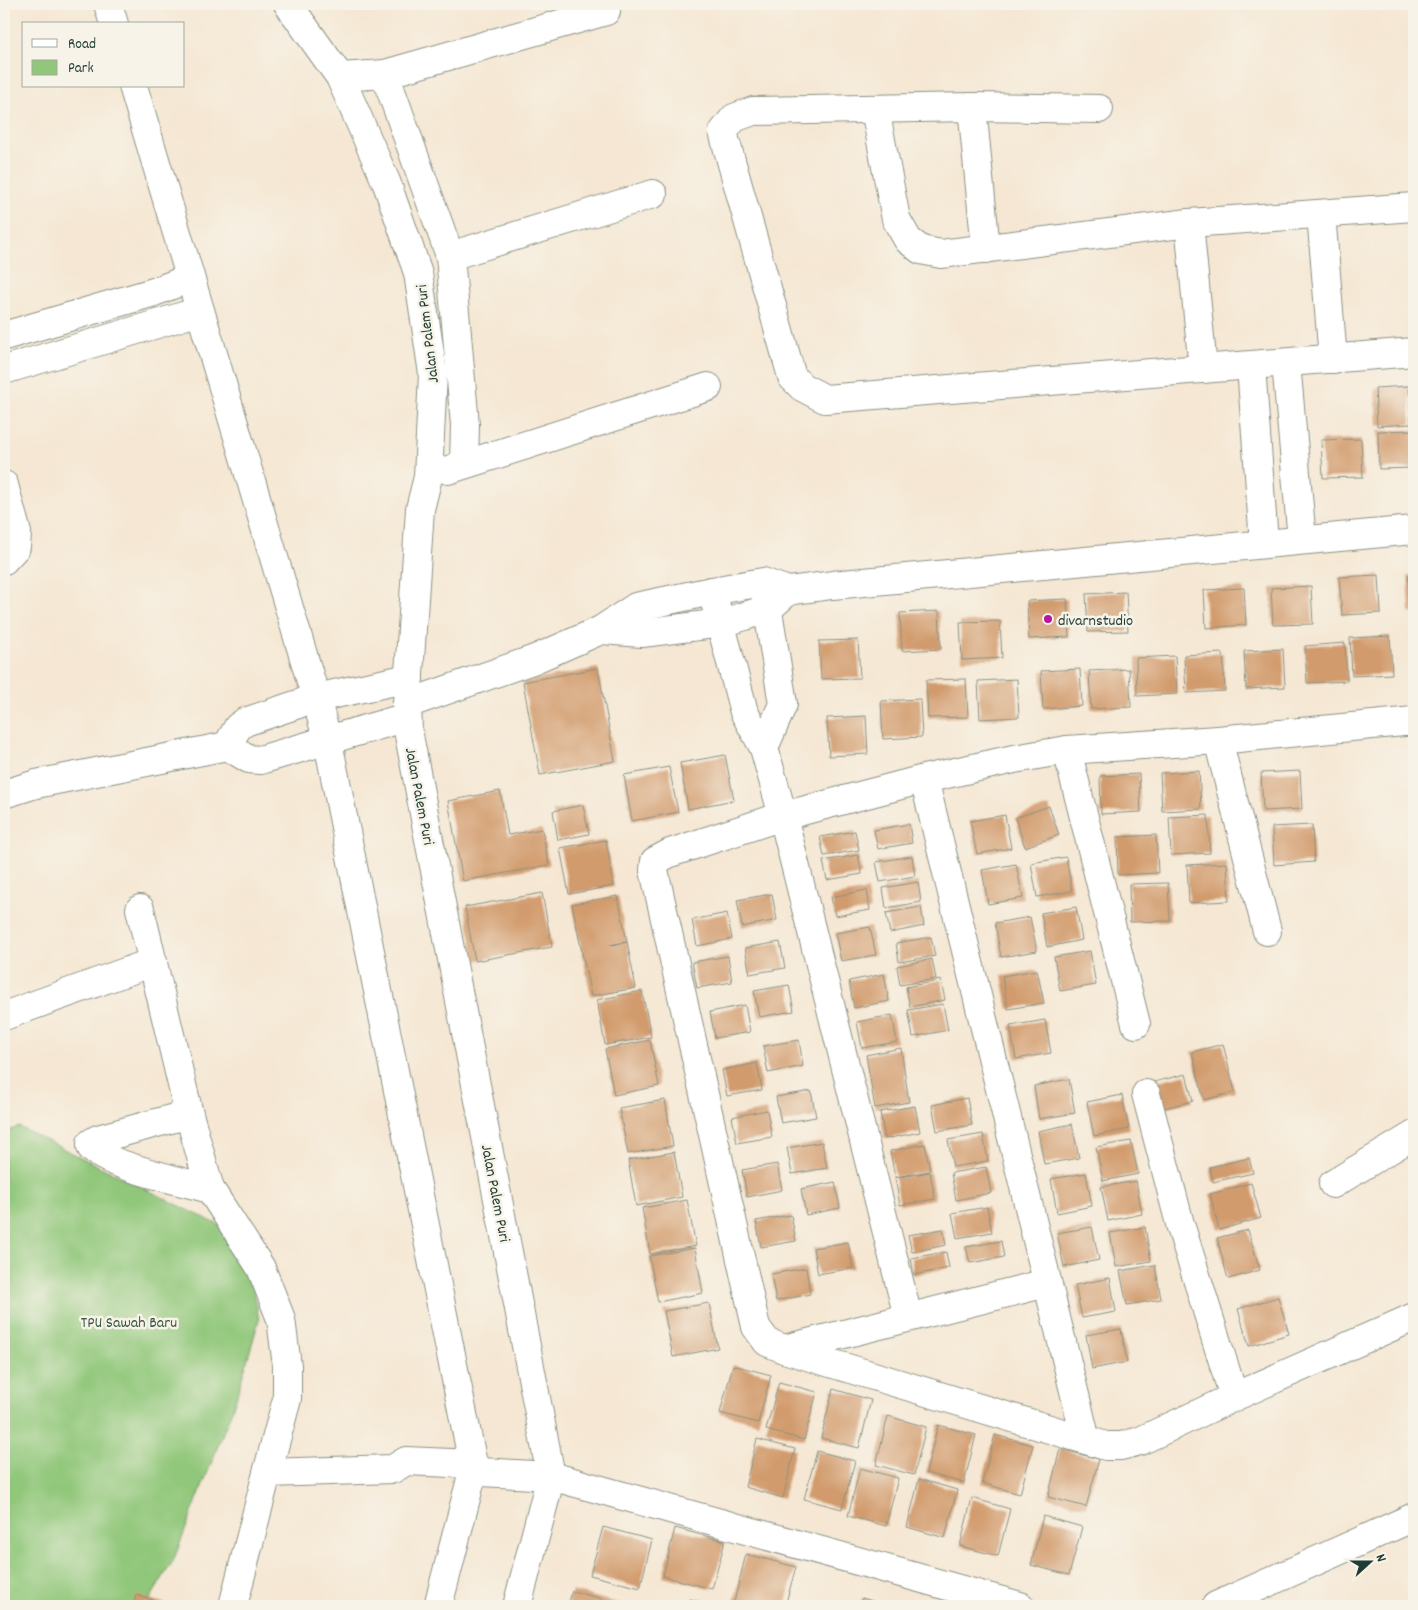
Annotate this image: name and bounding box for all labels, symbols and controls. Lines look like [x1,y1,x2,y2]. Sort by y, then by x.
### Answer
legend [22,22,185,88]
text: Road [68,34,96,56]
text: Park [68,58,94,80]
street label: Jalan Palem Puri [411,283,446,384]
place label: divarnstudio [1058,610,1133,633]
marker: divarnstudio [1042,613,1054,625]
street label: Jalan Palem Puri [398,746,439,847]
street label: Jalan Palem Puri [474,1143,515,1244]
park label: TPU Sawah Baru [81,1312,177,1335]
north arrow [1346,1538,1396,1588]
text: N [1370,1551,1391,1565]

